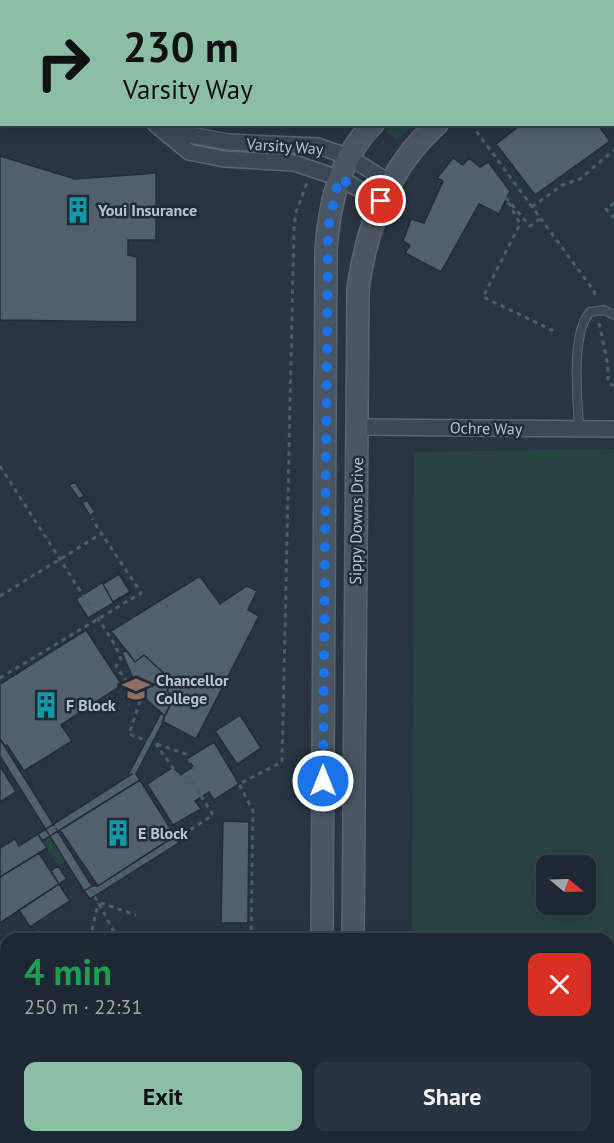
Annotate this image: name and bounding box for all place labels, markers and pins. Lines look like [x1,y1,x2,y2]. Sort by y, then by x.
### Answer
pin [355,175,406,226]
building icon: Youi Insurance [63,195,93,225]
place label: Youi Insurance [97,200,197,220]
place label: Chancellor College [156,670,229,708]
school or university icon: Chancellor College [121,674,151,704]
building icon: F Block [31,690,61,720]
place label: F Block [66,695,116,715]
building icon: E Block [103,818,133,848]
place label: E Block [138,823,188,843]

